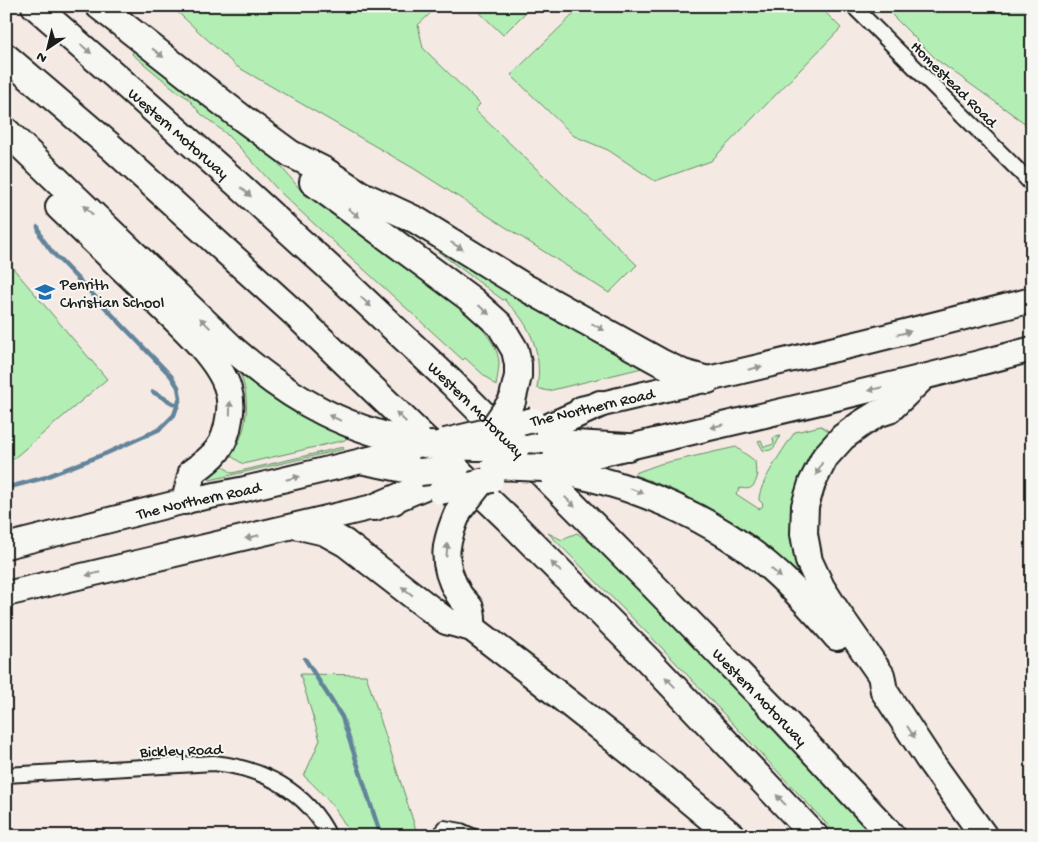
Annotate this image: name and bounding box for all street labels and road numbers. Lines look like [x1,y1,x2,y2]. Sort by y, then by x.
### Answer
street label: Homestead Road [905,38,1001,134]
street label: Western Motorway [123,85,232,185]
street label: Western Motorway [422,359,527,463]
street label: The Northern Road [528,386,658,433]
street label: The Northern Road [134,479,265,526]
street label: Western Motorway [707,646,810,752]
street label: Bickley Road [139,742,224,763]

